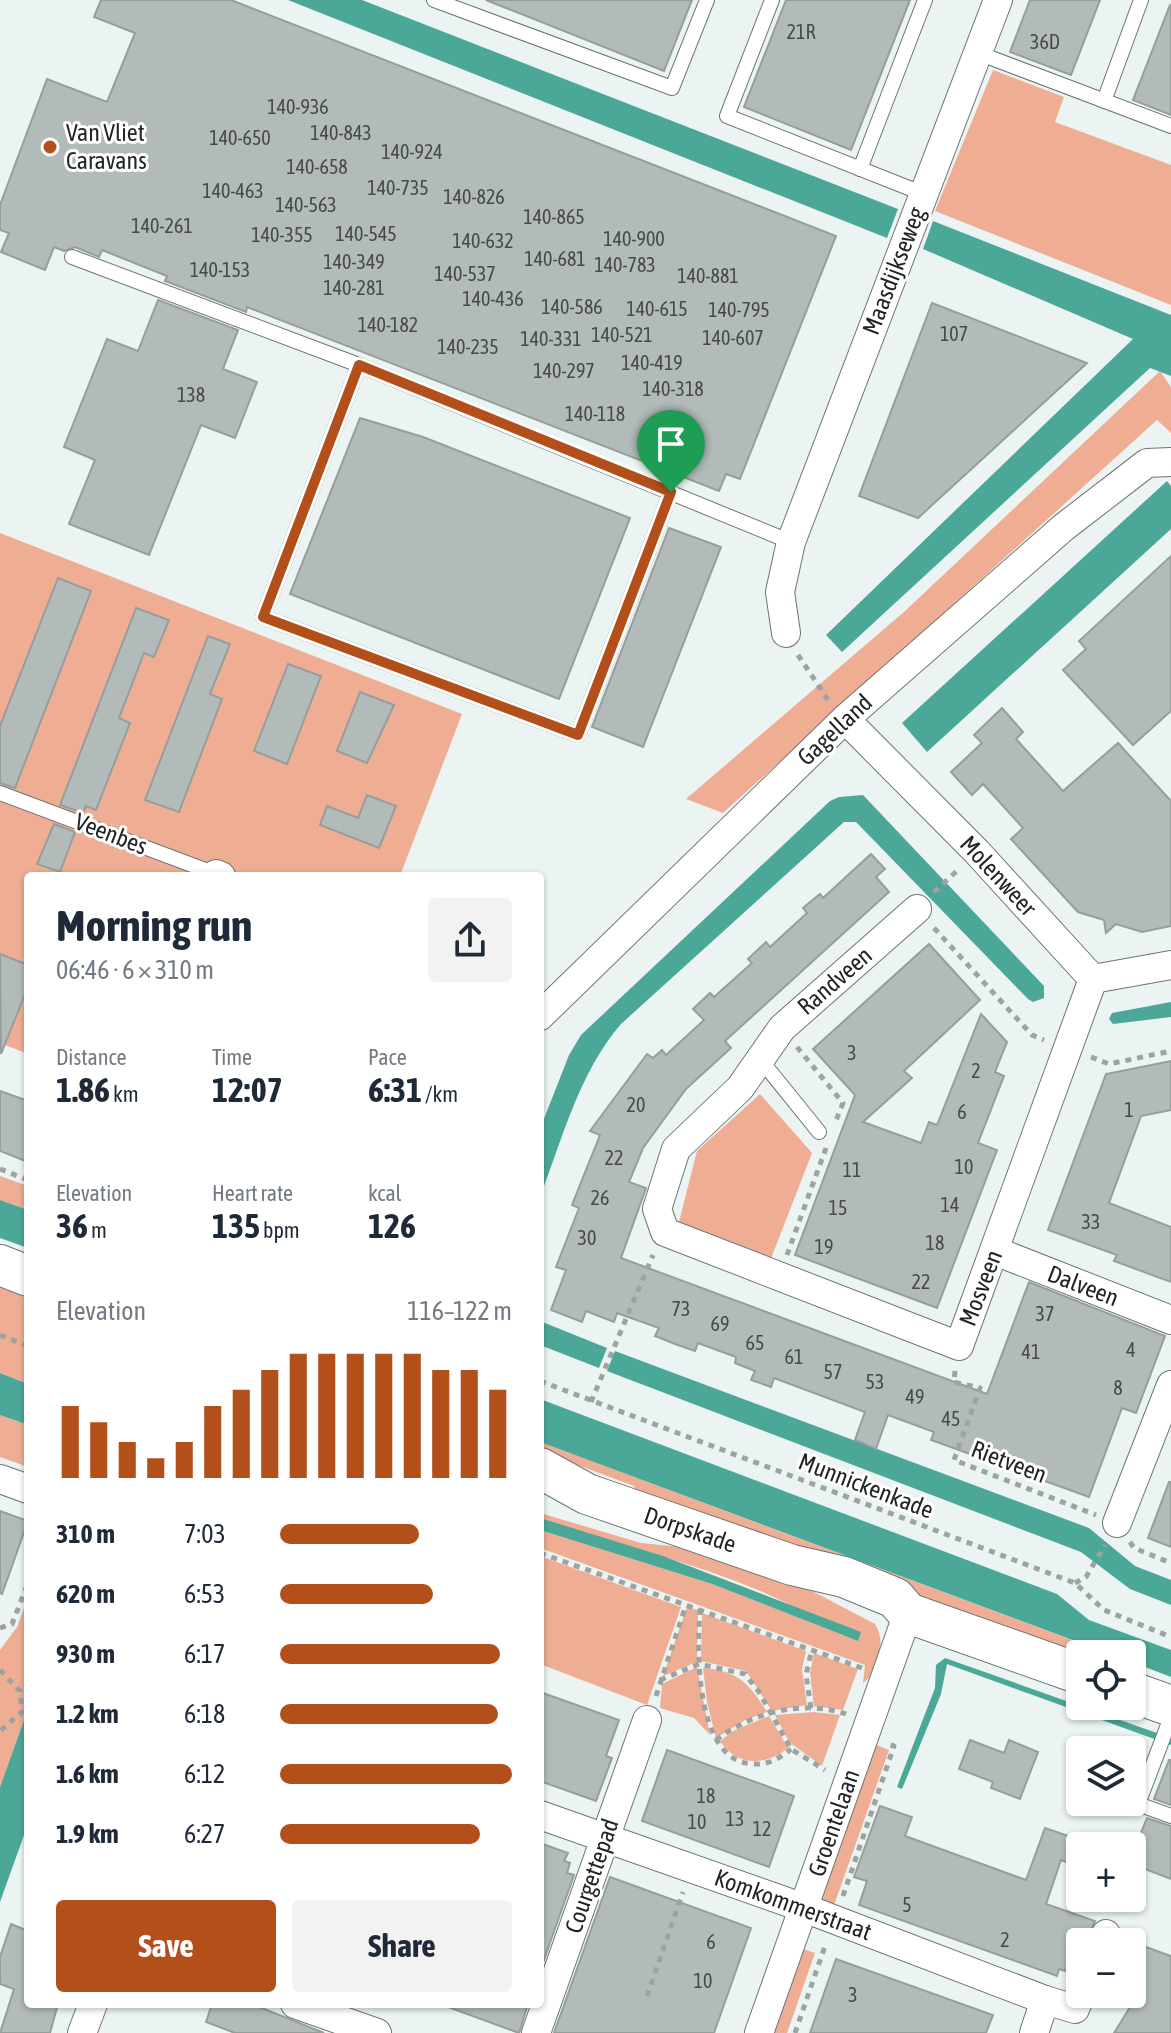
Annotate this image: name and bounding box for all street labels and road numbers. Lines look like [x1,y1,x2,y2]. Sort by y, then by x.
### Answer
street label: Maasdijkseweg [857,203,930,338]
street label: Gagelland [792,689,877,771]
street label: Veenbes [71,807,151,860]
street label: Molenweer [955,830,1043,922]
street label: Randveen [792,941,877,1020]
street label: Mosveen [954,1246,1007,1329]
street label: Dalveen [1044,1260,1122,1311]
street label: Rietveen [968,1435,1051,1488]
street label: Munnickenkade [795,1447,937,1524]
street label: Dorpskade [641,1501,740,1558]
street label: Groentelaan [803,1766,864,1880]
street label: Courgettepad [559,1815,624,1937]
street label: Komkommerstraat [711,1864,875,1945]

